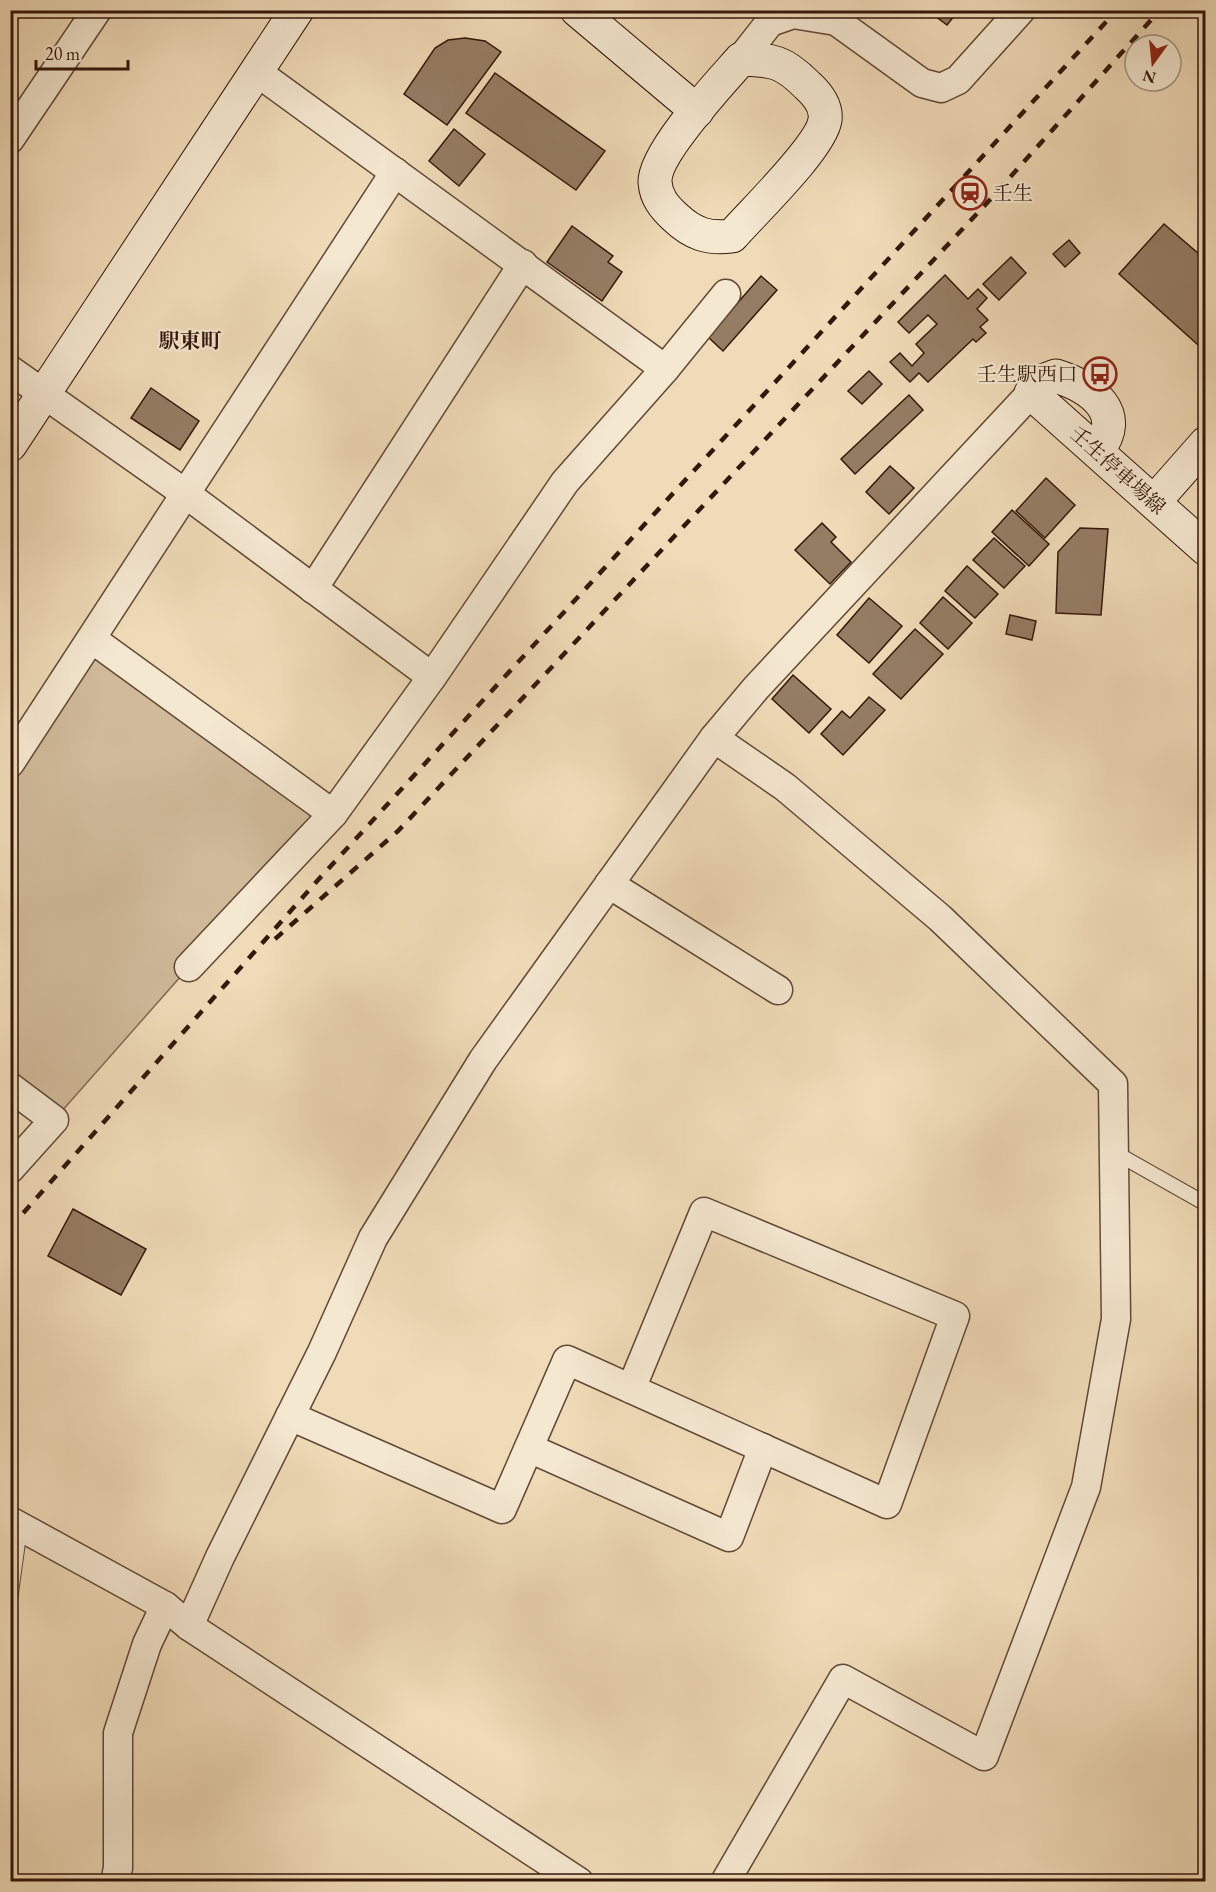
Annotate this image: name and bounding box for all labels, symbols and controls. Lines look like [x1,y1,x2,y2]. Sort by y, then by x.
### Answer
scale bar [36,33,128,71]
north arrow [1123,33,1183,93]
text: 20 m [45,42,80,65]
text: N [1140,65,1158,89]
station icon: 壬生 [952,175,988,211]
place label: 壬生 [993,180,1033,206]
district label: 駅東町 [159,327,222,354]
bus stop icon: 壬生駅西口 [1082,356,1118,392]
place label: 壬生駅西口 [977,361,1077,387]
street label: 壬生停車場線 [1065,420,1171,520]

